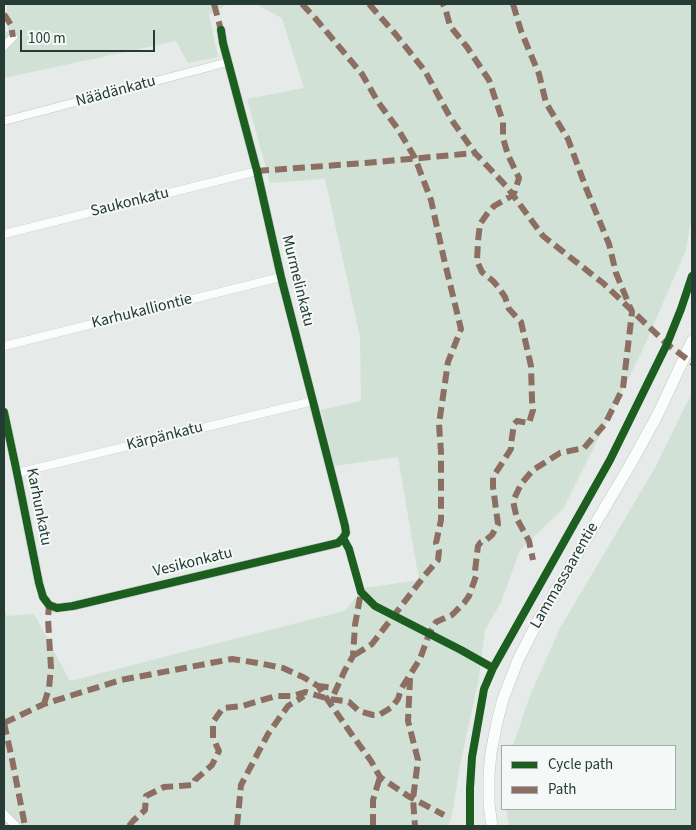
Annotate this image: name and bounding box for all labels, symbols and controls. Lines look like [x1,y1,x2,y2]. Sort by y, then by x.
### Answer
scale bar [22,20,158,52]
text: 100 m [28,28,66,49]
street label: Näädänkatu [74,72,158,112]
street label: Saukonkatu [89,184,171,222]
street label: Murmelinkatu [276,233,318,329]
street label: Karhukalliontie [90,290,194,334]
street label: Kärpänkatu [125,418,205,456]
street label: Karhunkatu [21,467,55,547]
street label: Lammassaarentie [527,520,603,632]
street label: Vesikonkatu [151,544,235,582]
legend [501,745,676,810]
text: Cycle path [548,754,613,775]
text: Path [548,779,576,800]

